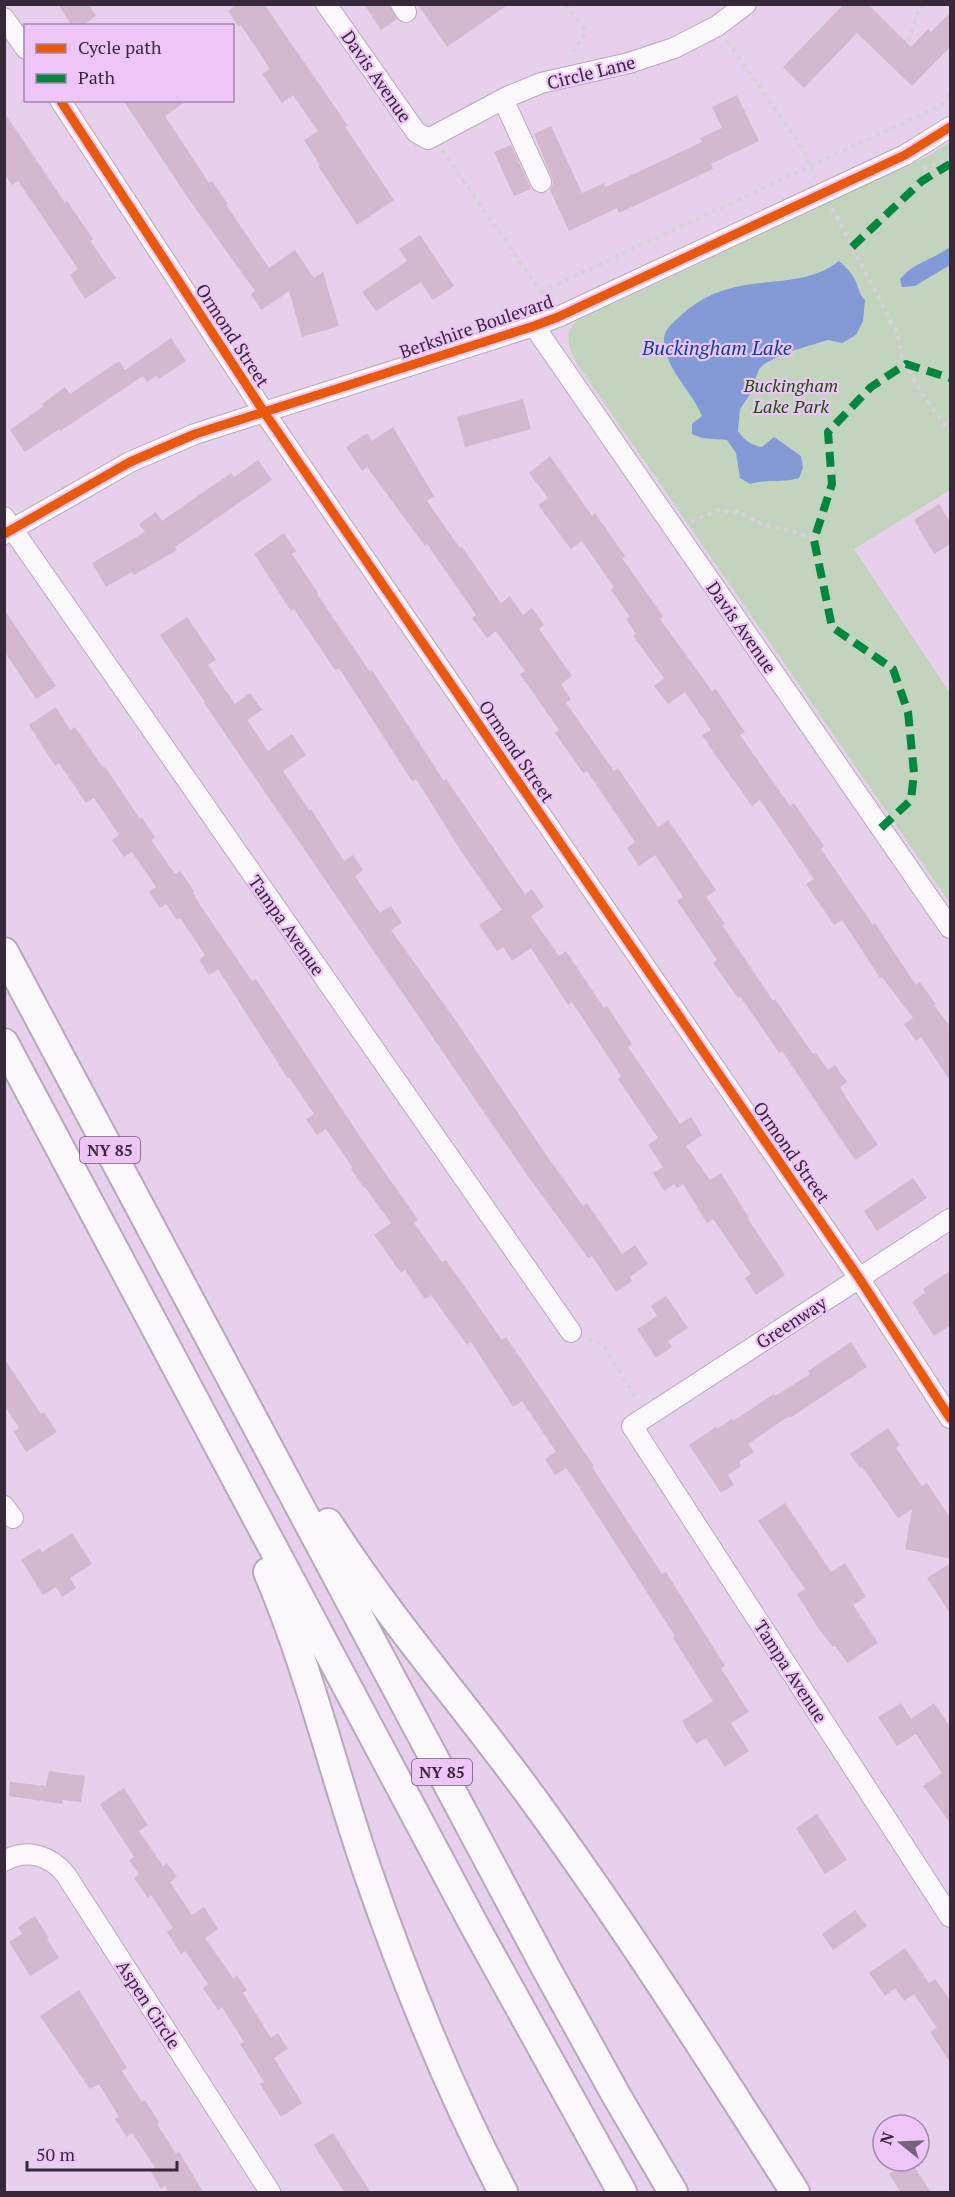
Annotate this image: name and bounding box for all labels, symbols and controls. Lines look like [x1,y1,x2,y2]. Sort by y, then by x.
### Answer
legend [24,24,234,102]
street label: Davis Avenue [336,25,418,127]
text: Cycle path [78,35,162,59]
street label: Circle Lane [544,49,638,95]
text: Path [78,65,115,89]
street label: Ormond Street [191,279,276,392]
street label: Berkshire Boulevard [396,288,556,364]
water label: Buckingham Lake [641,334,792,361]
park label: Buckingham Lake Park [743,373,838,418]
street label: Davis Avenue [701,576,783,678]
street label: Ormond Street [474,695,560,807]
street label: Tampa Avenue [243,870,331,980]
street label: Ormond Street [748,1096,836,1208]
road number: NY 85 [80,1137,140,1163]
street label: Greenway [751,1290,832,1354]
street label: Tampa Avenue [749,1615,833,1727]
road number: NY 85 [412,1759,472,1785]
street label: Aspen Circle [111,1955,187,2053]
north arrow [871,2113,931,2173]
text: N [874,2129,899,2148]
scale bar [27,2134,177,2172]
text: 50 m [36,2142,76,2166]

